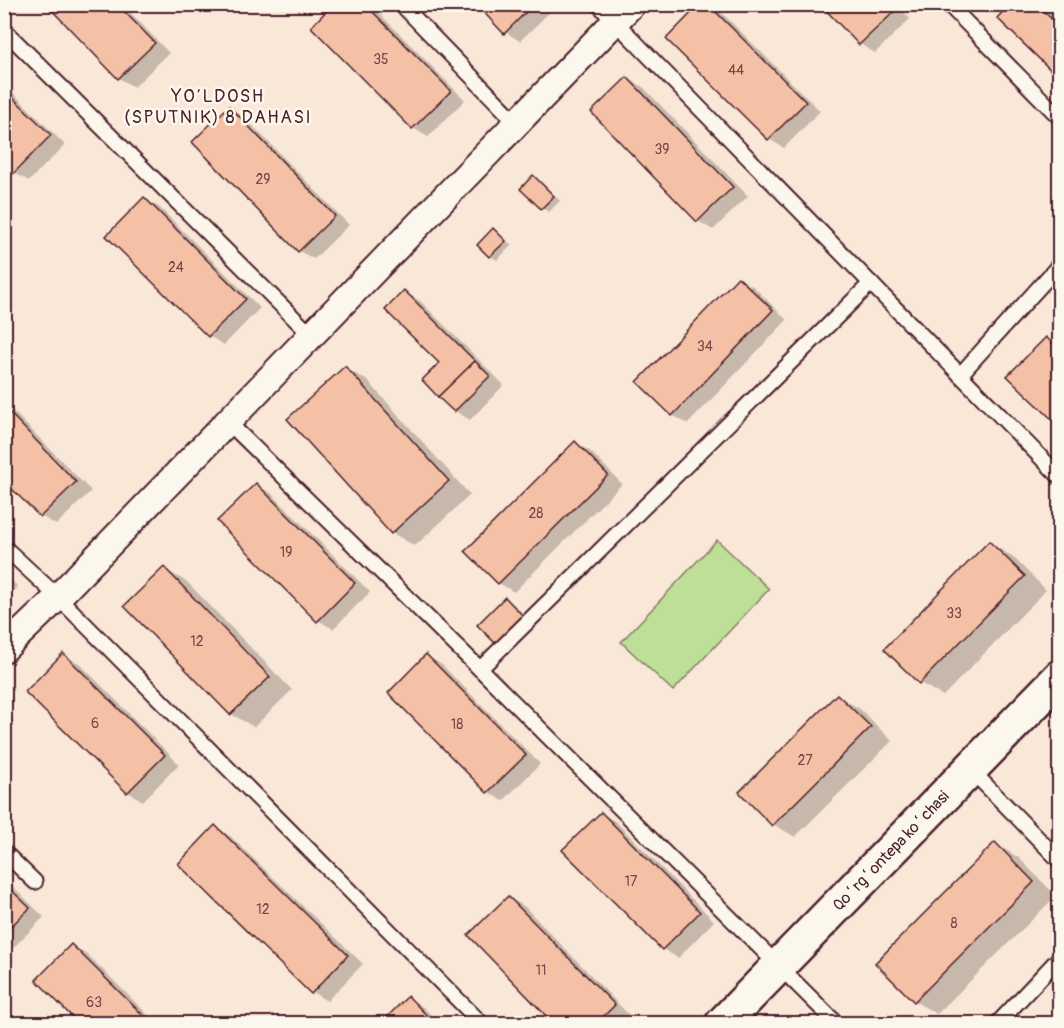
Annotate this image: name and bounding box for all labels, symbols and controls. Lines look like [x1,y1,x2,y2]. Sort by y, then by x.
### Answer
house number: 35 [373,51,389,68]
house number: 44 [728,62,744,79]
district label: YO‘LDOSH (SPUTNIK) 8 DAHASI [124,85,312,129]
house number: 39 [654,141,670,158]
house number: 29 [255,171,271,188]
house number: 24 [168,259,184,276]
house number: 34 [697,338,713,355]
house number: 28 [529,505,543,522]
house number: 19 [280,544,292,561]
house number: 33 [946,605,962,622]
house number: 12 [190,633,204,650]
house number: 6 [91,715,99,732]
house number: 18 [451,716,463,733]
house number: 27 [797,752,813,769]
street label: Qoʻrgʻontepa koʻchasi [828,787,954,915]
house number: 17 [625,873,638,890]
house number: 12 [256,901,270,918]
house number: 8 [950,915,958,932]
house number: 11 [536,962,546,979]
house number: 63 [86,994,102,1011]

